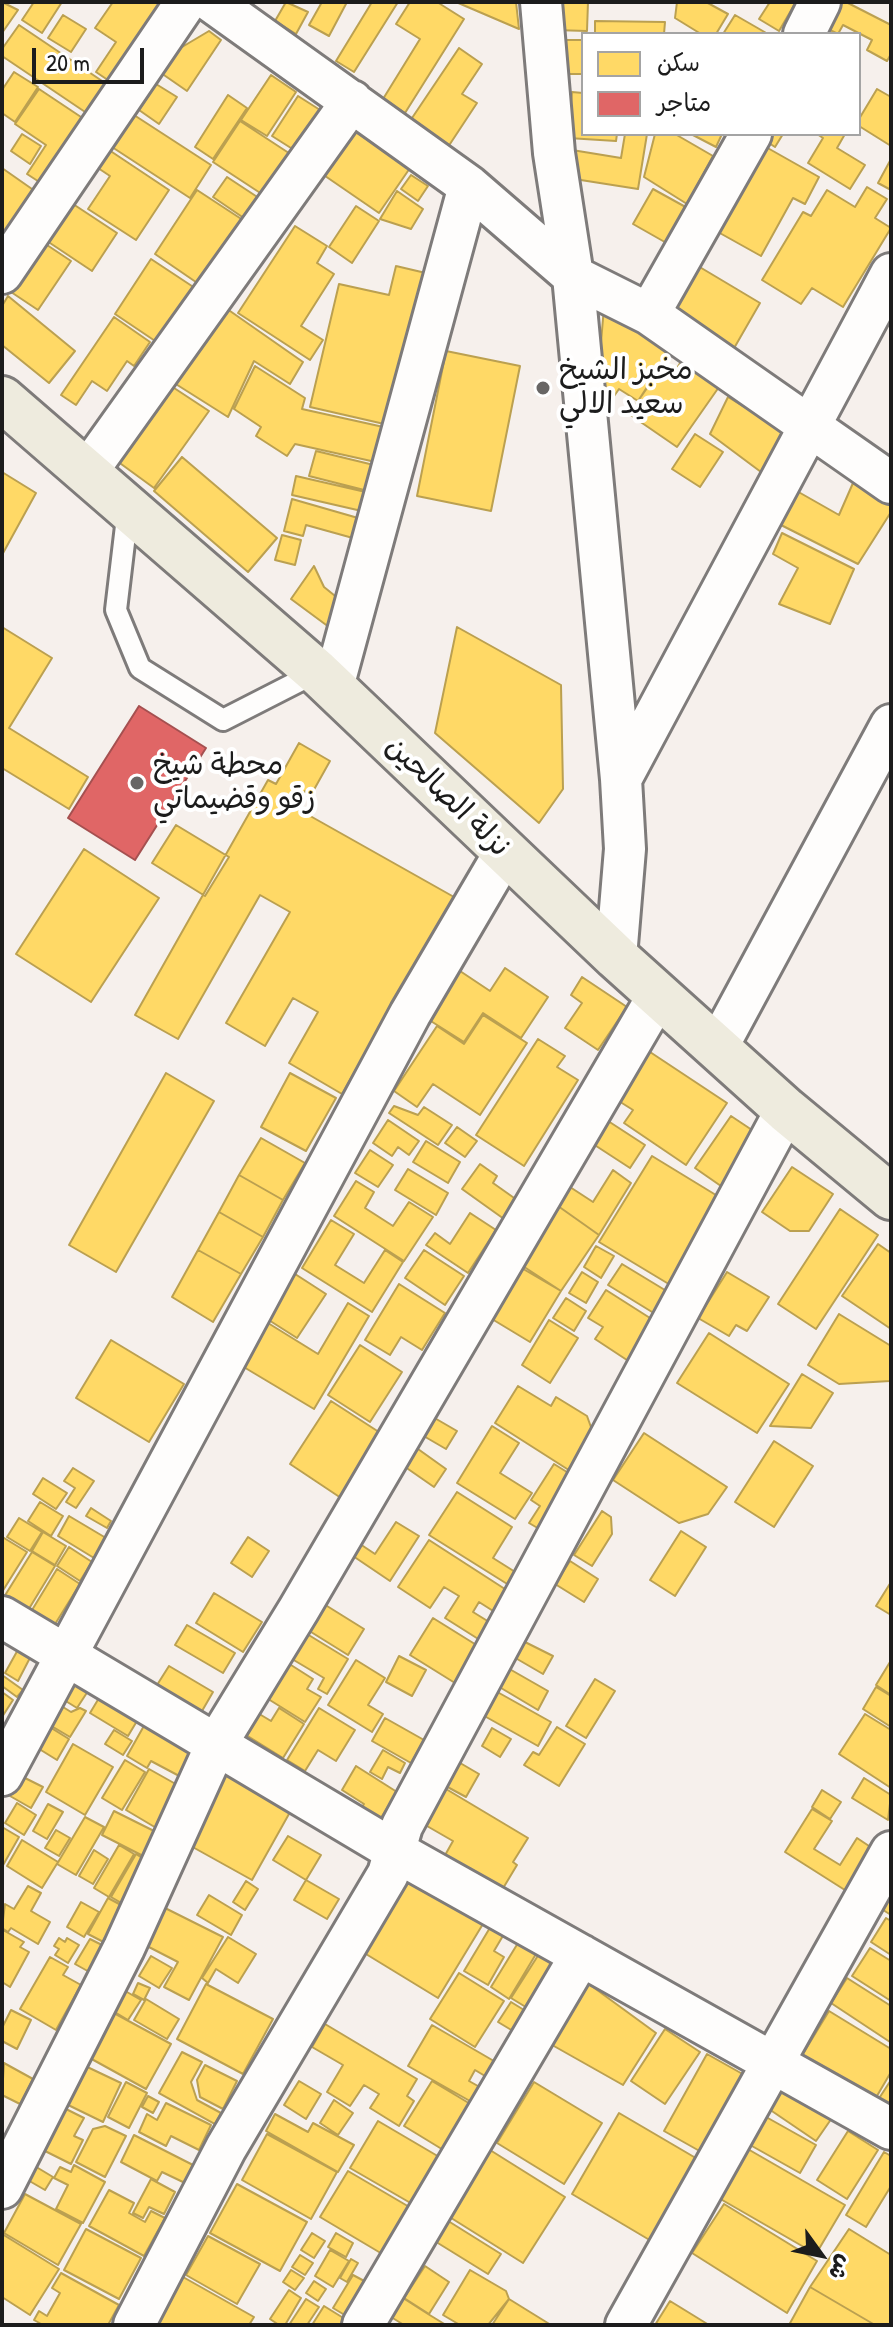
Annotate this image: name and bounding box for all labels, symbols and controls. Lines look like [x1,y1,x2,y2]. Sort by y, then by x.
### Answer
scale bar [36,32,148,82]
legend [581,32,861,136]
text: 20 m [46,46,90,78]
text: سكن [657,46,700,78]
text: متاجر [657,86,711,118]
place label: مخبز الشيخ سعيد الالي [559,353,693,424]
marker: مخبز الشيخ سعيد الالي [534,379,552,397]
street label: نزلة الصالحين [377,729,517,865]
place label: محطة شيخ زقو وقضيماتي [153,748,316,818]
marker: محطة شيخ زقو وقضيماتي [128,774,146,792]
north arrow [781,2215,861,2295]
text: ش [822,2250,860,2286]

